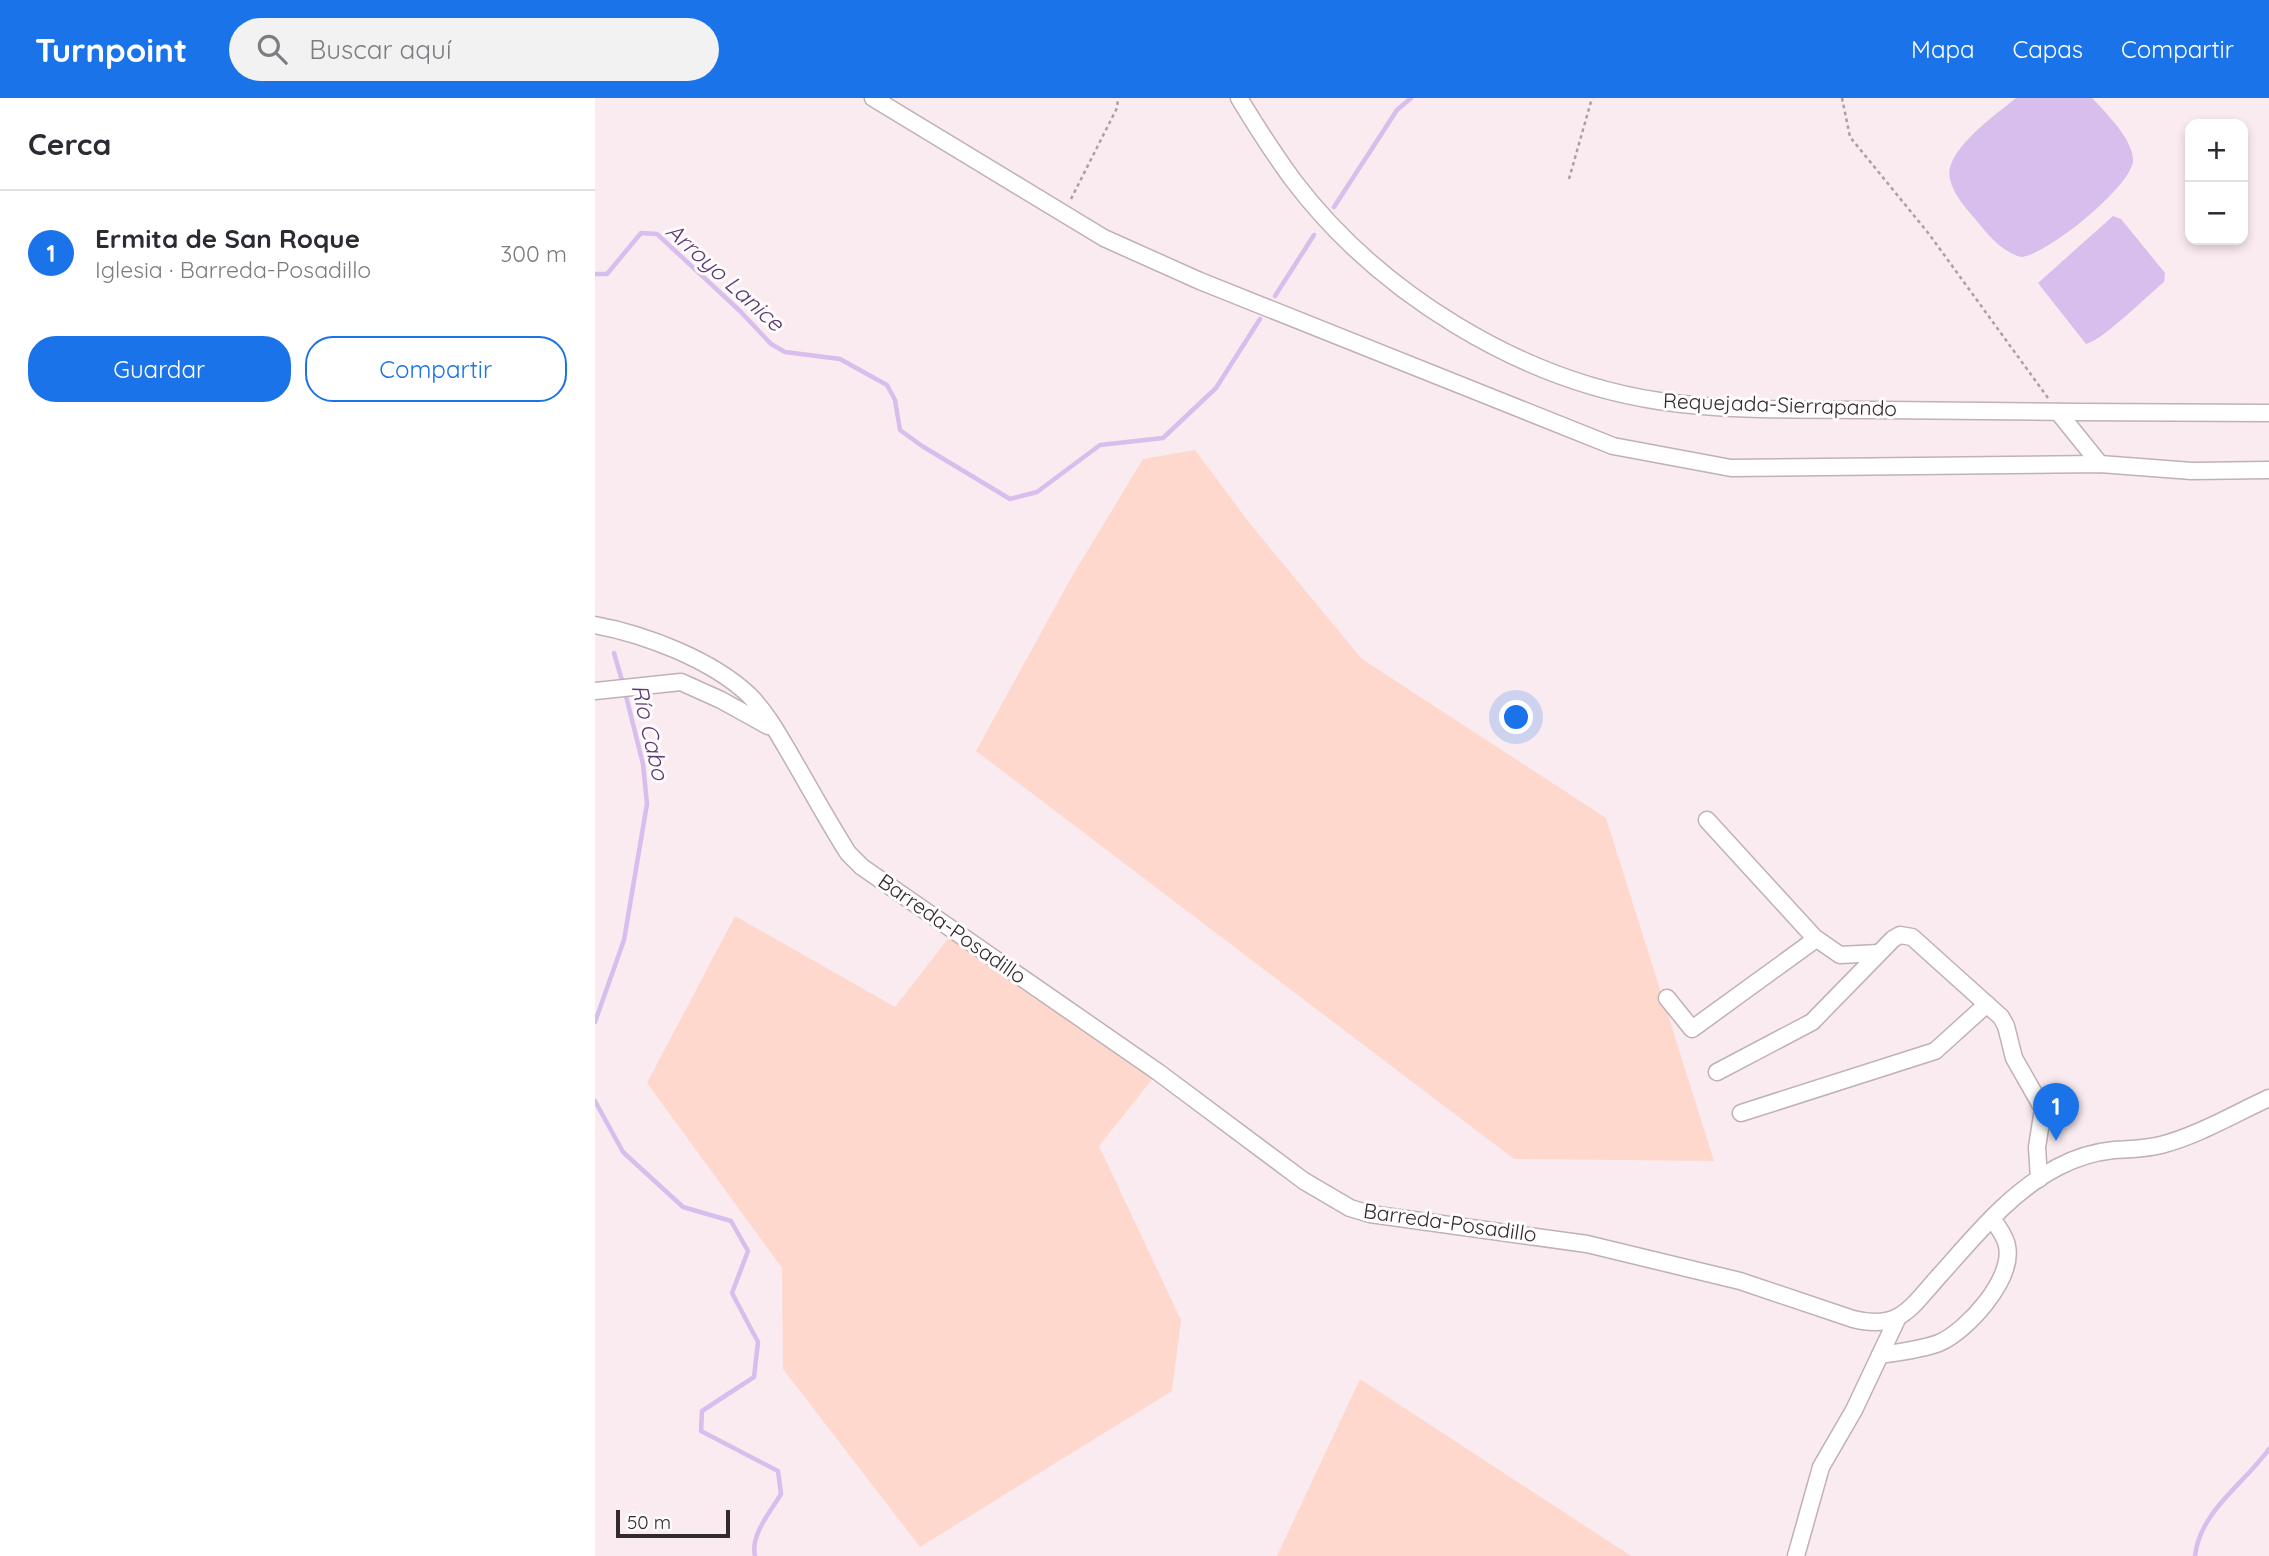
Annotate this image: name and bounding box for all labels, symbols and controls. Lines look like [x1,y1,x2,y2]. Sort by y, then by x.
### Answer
search box [229,18,719,81]
text: Turnpoint [35,29,187,70]
icon: search [253,30,291,68]
text: Buscar aquí [309,33,451,66]
text: Mapa [1911,34,1975,64]
text: Capas [2013,34,2083,64]
text: Compartir [2121,34,2234,64]
map controls [2185,119,2248,245]
button: + [2185,119,2248,182]
text: Cerca [28,125,111,163]
button: − [2185,182,2248,245]
water label: Arroyo Lanice [660,216,791,338]
text: Ermita de San Roque [95,222,360,255]
text: 1 [47,239,55,268]
text: 300 m [500,239,567,268]
text: Iglesia · Barreda-Posadillo [95,255,371,284]
button: Guardar [28,336,291,402]
button: Compartir [305,336,567,402]
street label: Requejada-Sierrapando [1663,387,1898,421]
water label: Río Cabo [625,681,676,784]
your location [1499,700,1533,734]
street label: Barreda-Posadillo [874,867,1032,989]
pin: 1 [2033,1083,2079,1141]
street label: Barreda-Posadillo [1362,1197,1538,1247]
scale bar [616,1507,730,1539]
text: 50 m [627,1510,671,1534]

